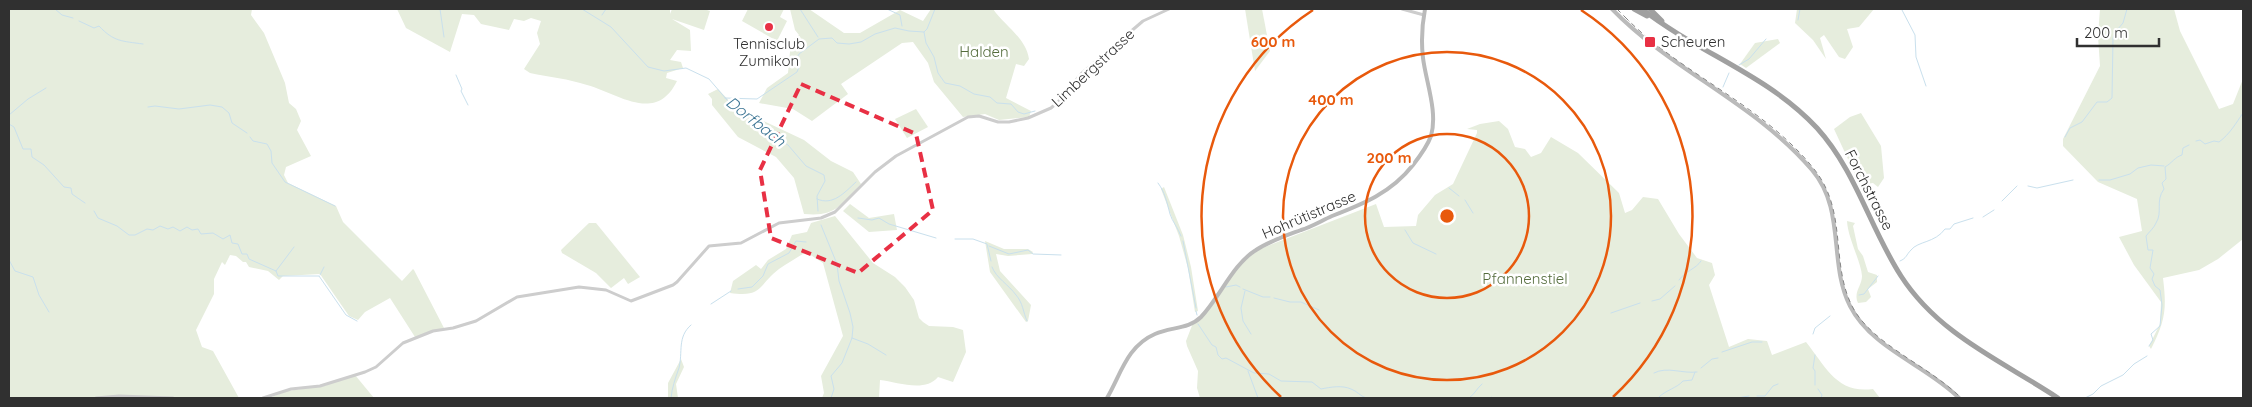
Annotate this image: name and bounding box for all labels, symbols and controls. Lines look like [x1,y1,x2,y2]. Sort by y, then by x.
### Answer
scale bar [2077,15,2160,47]
marker: Tennisclub Zumikon [763,21,775,33]
text: 200 m [2084,23,2128,42]
street label: Limbergstrasse [1047,24,1138,111]
text: 600 m [1251,32,1295,51]
place label: Scheuren [1661,32,1725,51]
place label: Tennisclub Zumikon [733,34,805,70]
marker: Scheuren [1643,35,1657,49]
park label: Halden [959,42,1009,61]
text: 400 m [1308,90,1354,109]
water label: Dorfbach [722,92,790,151]
street label: Forchstrasse [1841,146,1898,233]
text: 200 m [1367,148,1412,167]
street label: Hohrütistrasse [1259,186,1359,243]
centre of rings [1438,207,1456,225]
park label: Pfannenstiel [1482,269,1568,288]

